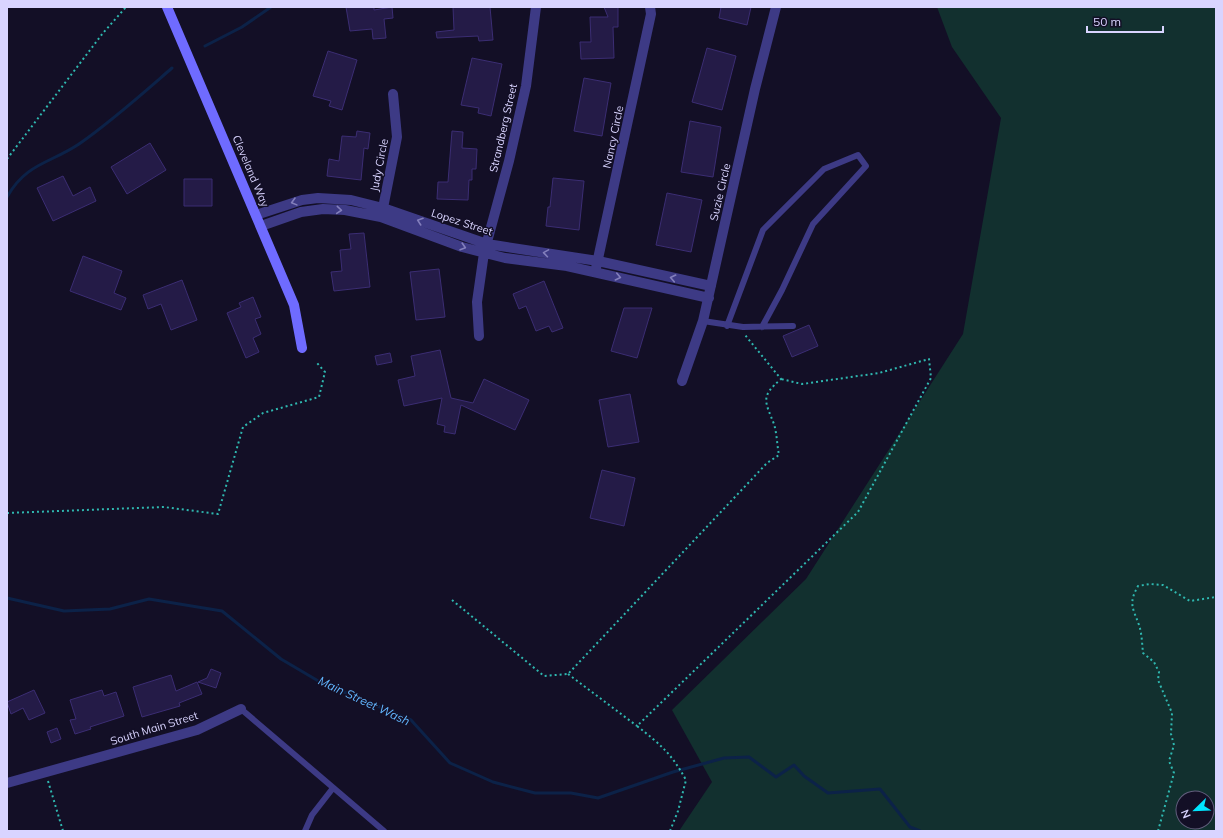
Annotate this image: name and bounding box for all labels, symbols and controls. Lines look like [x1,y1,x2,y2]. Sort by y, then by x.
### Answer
scale bar [1087,8,1163,34]
text: 50 m [1093,14,1121,29]
street label: Strandberg Street [486,82,520,174]
street label: Nancy Circle [600,104,626,170]
street label: Cleveland Way [230,133,273,209]
street label: Judy Circle [367,137,391,193]
street label: Suzie Circle [707,162,733,222]
one-way arrow [291,198,297,206]
one-way arrow [336,205,342,214]
street label: Lopez Street [430,205,495,239]
one-way arrow [417,217,424,226]
one-way arrow [460,242,467,251]
one-way arrow [543,249,549,258]
one-way arrow [615,273,621,281]
one-way arrow [670,274,676,282]
water label: Main Street Wash [316,673,413,728]
street label: South Main Street [108,708,200,748]
north arrow [1175,790,1215,830]
text: N [1178,807,1194,820]

